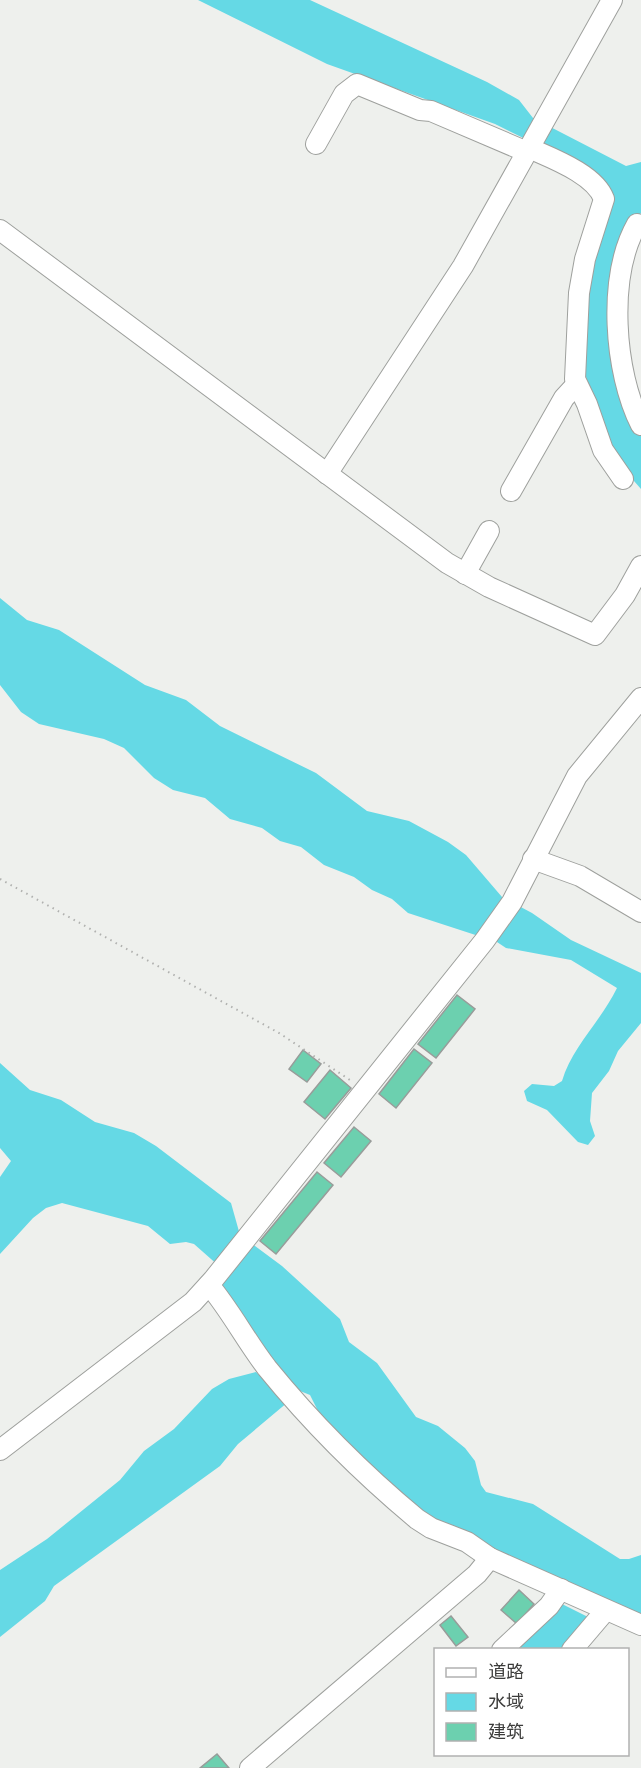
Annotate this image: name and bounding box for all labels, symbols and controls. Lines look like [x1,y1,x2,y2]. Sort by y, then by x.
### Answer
legend [434,1648,629,1756]
text: 道路 [488,1660,524,1682]
text: 水域 [488,1690,524,1712]
text: 建筑 [488,1720,524,1742]

